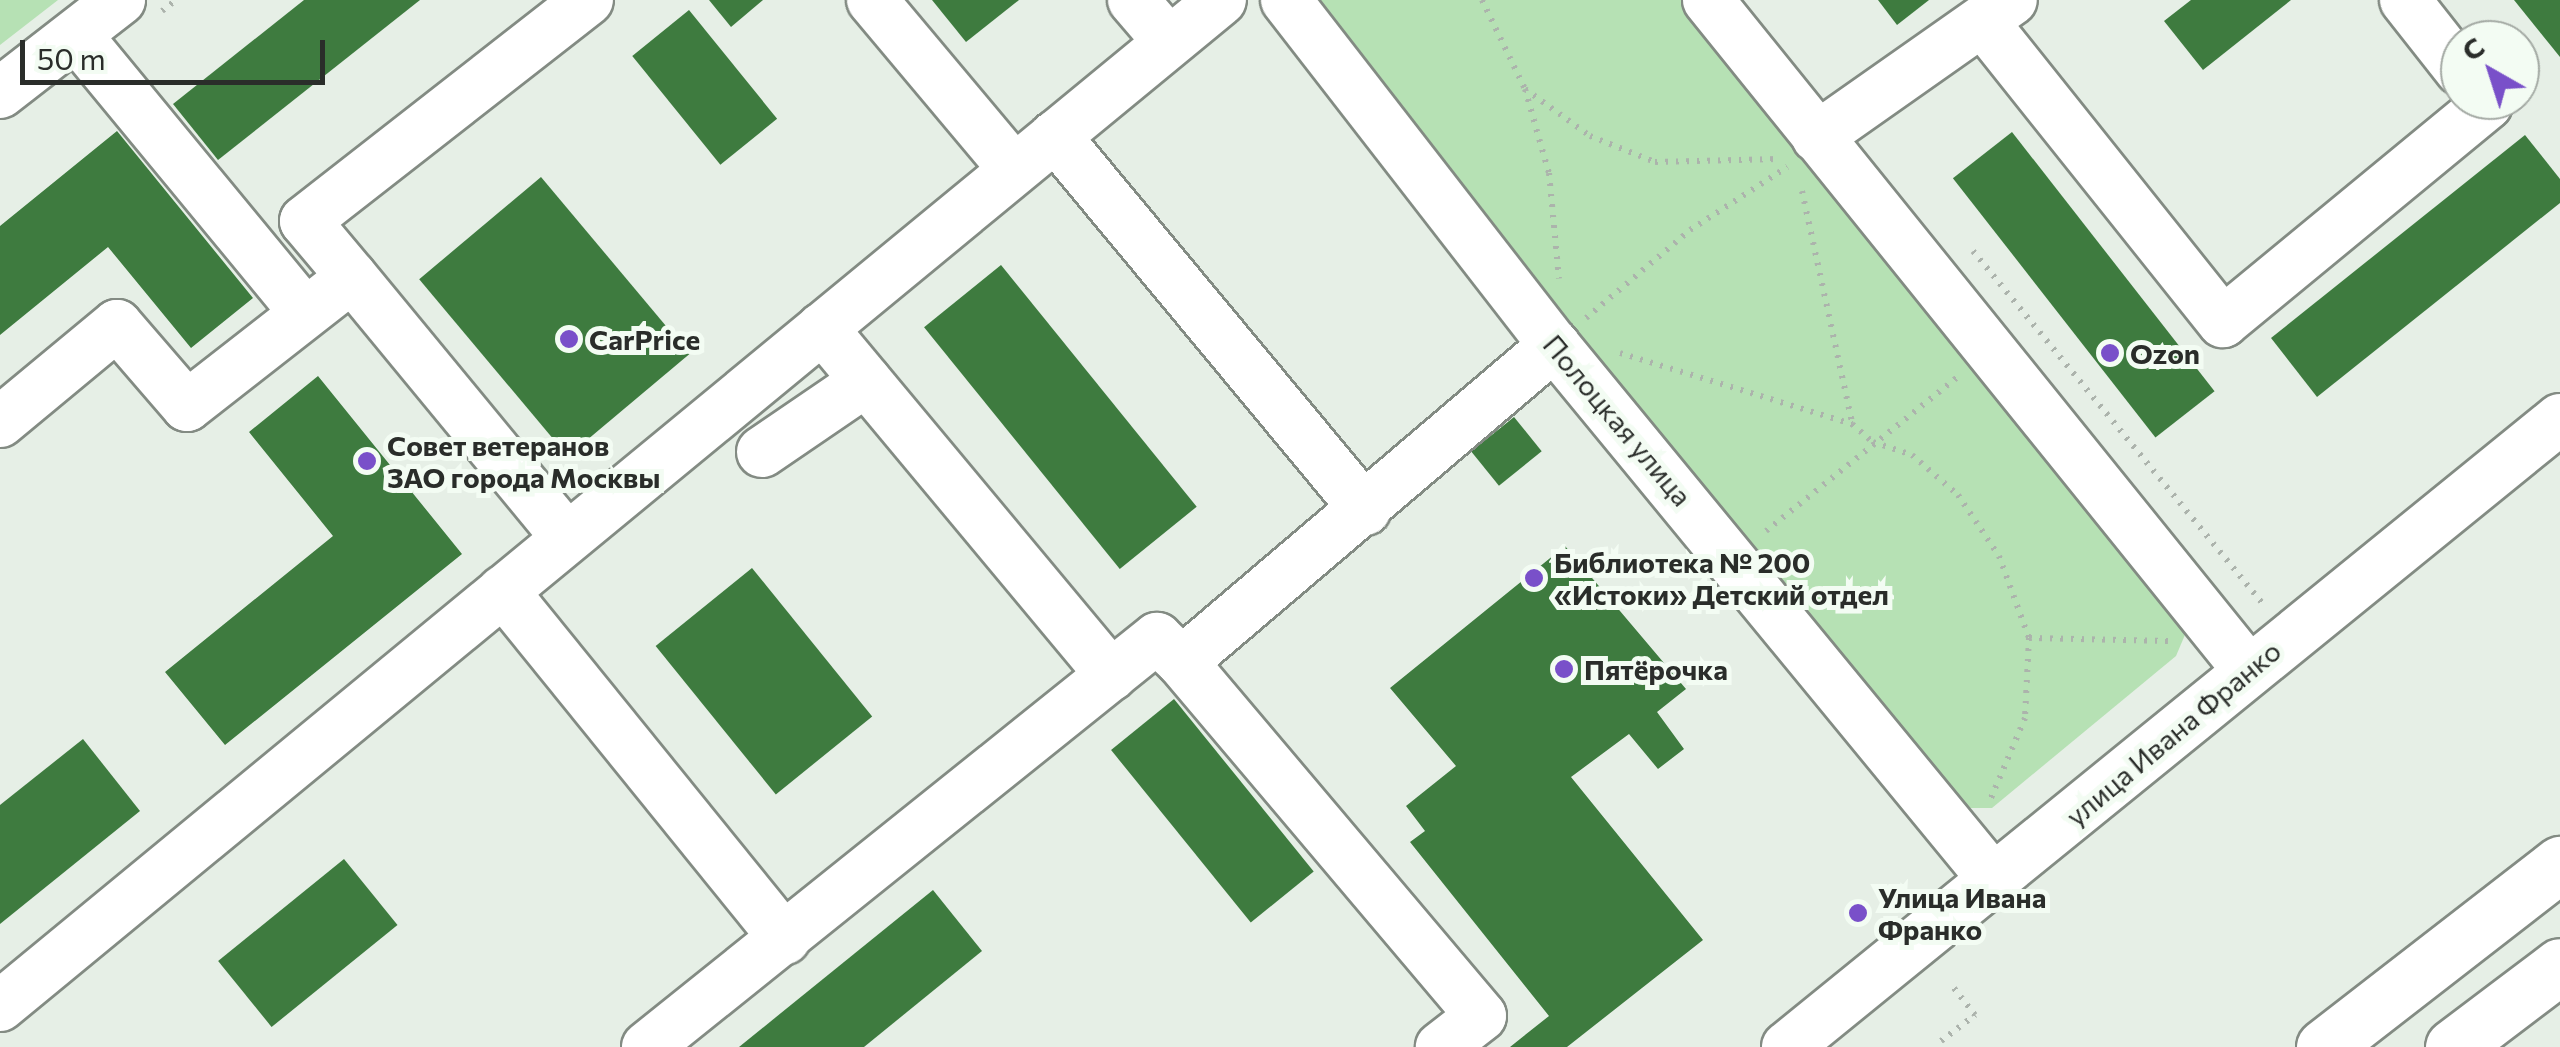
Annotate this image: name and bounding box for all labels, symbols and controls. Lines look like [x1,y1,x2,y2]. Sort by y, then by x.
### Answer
scale bar [25,20,330,82]
north arrow [2440,20,2540,120]
text: С [2454,29,2491,67]
text: 50 m [37,39,106,76]
place label: CarPrice [589,322,700,356]
marker: CarPrice [558,328,580,350]
street label: Полоцкая улица [1537,328,1699,512]
place label: Ozon [2130,336,2200,370]
marker: Ozon [2099,342,2121,364]
place label: Совет ветеранов ЗАО города Москвы [387,428,660,494]
marker: Совет ветеранов ЗАО города Москвы [356,450,378,472]
place label: Библиотека № 200 «Истоки» Детский отдел [1554,545,1889,611]
marker: Библиотека № 200 «Истоки» Детский отдел [1523,567,1545,589]
street label: улица Ивана Франко [2059,633,2287,833]
place label: Пятёрочка [1584,652,1728,686]
marker: Пятёрочка [1553,658,1575,680]
place label: Улица Ивана Франко [1878,880,2046,946]
marker: Улица Ивана Франко [1847,902,1869,924]

